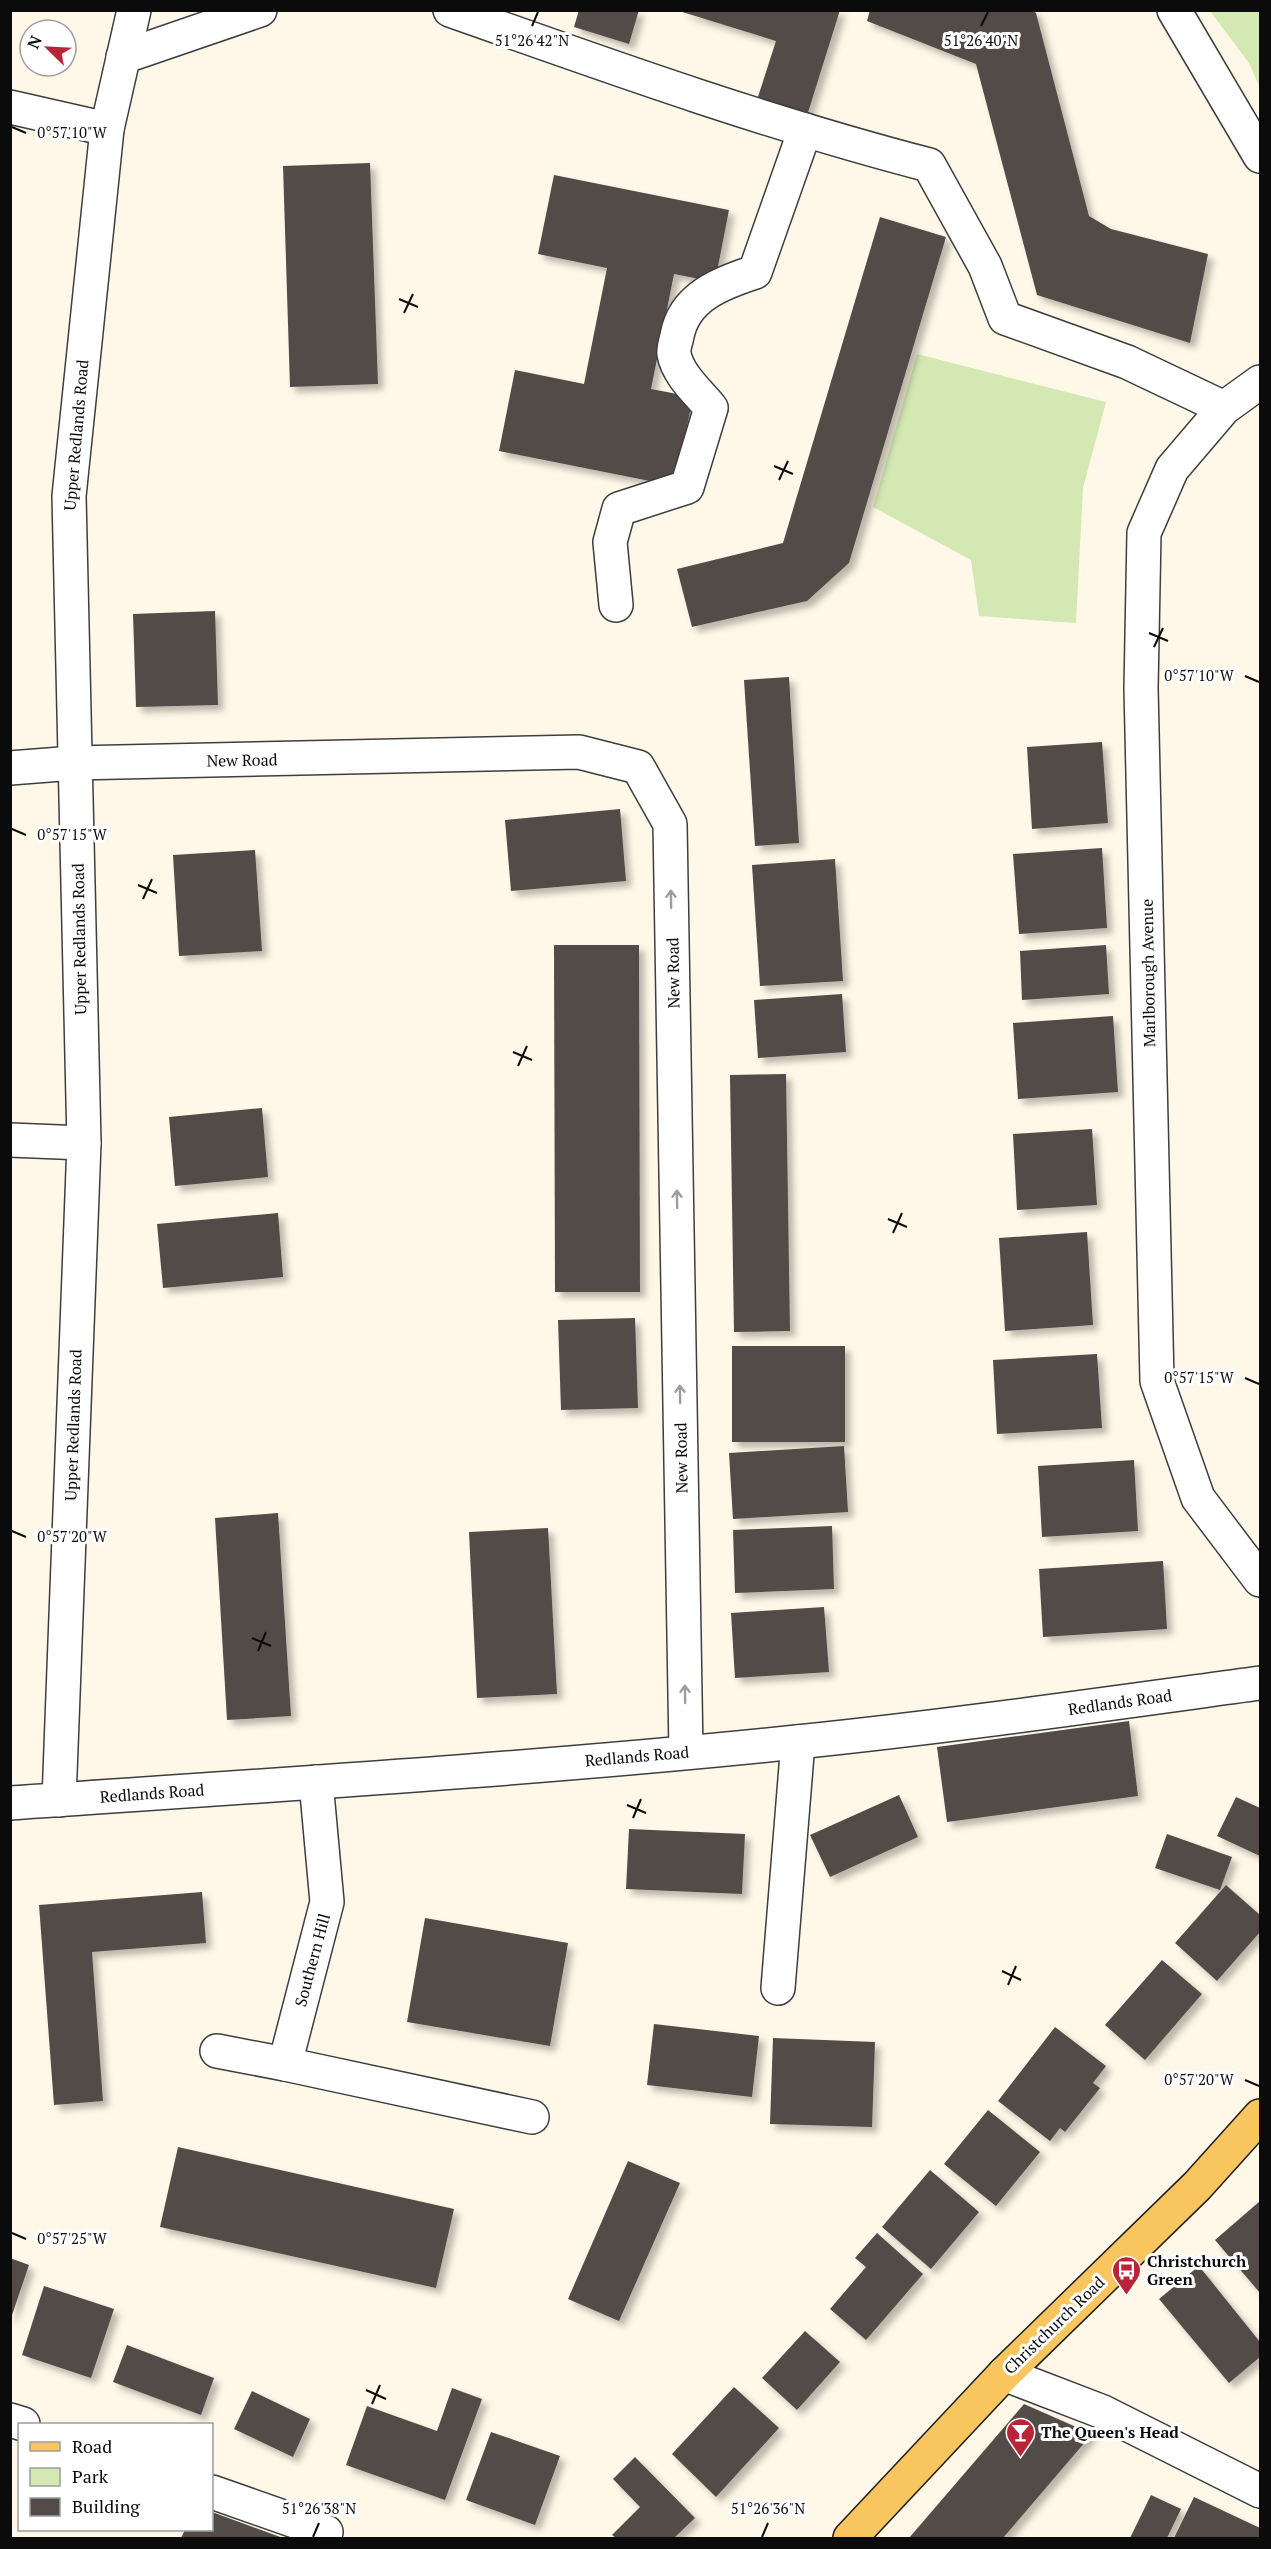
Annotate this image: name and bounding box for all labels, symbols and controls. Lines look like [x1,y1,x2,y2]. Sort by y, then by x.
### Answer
north arrow [18,18,78,78]
text: 51°26'42"N [495,30,569,50]
text: 51°26'40"N [944,30,1018,50]
text: N [22,32,47,52]
text: 0°57'10"W [37,122,108,142]
street label: Upper Redlands Road [58,358,94,511]
text: 0°57'10"W [1164,665,1235,685]
street label: New Road [206,748,278,772]
text: 0°57'15"W [37,824,108,844]
street label: Upper Redlands Road [67,863,91,1015]
one-way arrow [666,889,677,909]
street label: Marlborough Avenue [1136,899,1160,1047]
street label: New Road [661,937,685,1009]
one-way arrow [671,1189,682,1209]
street label: Upper Redlands Road [59,1349,87,1501]
text: 0°57'15"W [1164,1367,1235,1387]
one-way arrow [674,1384,686,1404]
street label: New Road [669,1422,693,1494]
text: 0°57'20"W [37,1526,108,1546]
one-way arrow [679,1684,691,1704]
street label: Redlands Road [1067,1684,1173,1720]
street label: Redlands Road [584,1740,690,1772]
street label: Redlands Road [99,1778,205,1808]
street label: Southern Hill [289,1911,335,2009]
text: 0°57'20"W [1164,2069,1235,2089]
text: 0°57'25"W [37,2228,108,2248]
place label: Christchurch Green [1147,2250,1247,2290]
bus stop icon: Christchurch Green [1110,2254,1142,2296]
street label: Christchurch Road [999,2271,1109,2379]
bar icon: The Queen's Head [1004,2416,1036,2458]
place label: The Queen's Head [1041,2421,1179,2443]
legend [18,2423,213,2531]
text: Road [72,2434,112,2458]
text: Park [72,2464,109,2488]
text: Building [72,2494,140,2518]
text: 51°26'38"N [282,2498,356,2518]
text: 51°26'36"N [731,2498,805,2518]

